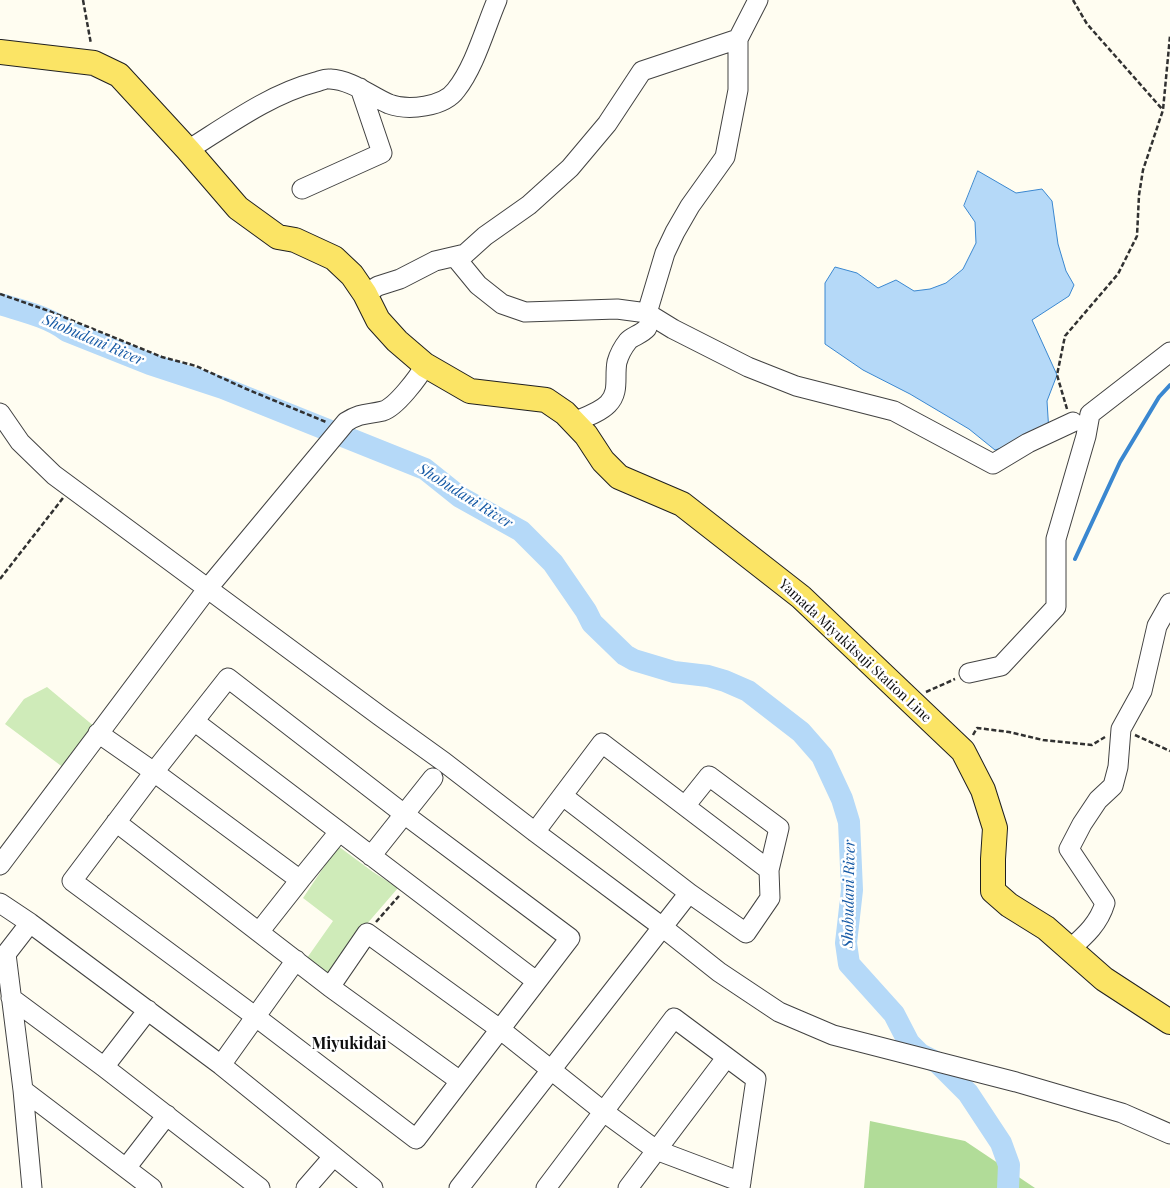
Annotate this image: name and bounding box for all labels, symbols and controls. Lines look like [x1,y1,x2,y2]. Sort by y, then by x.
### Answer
water label: Shobudani River [40,311,146,369]
water label: Shobudani River [414,460,516,532]
street label: Yamada Miyukitsuji Station Line [775,576,935,726]
water label: Shobudani River [839,840,859,948]
district label: Miyukidai [311,1034,387,1054]

